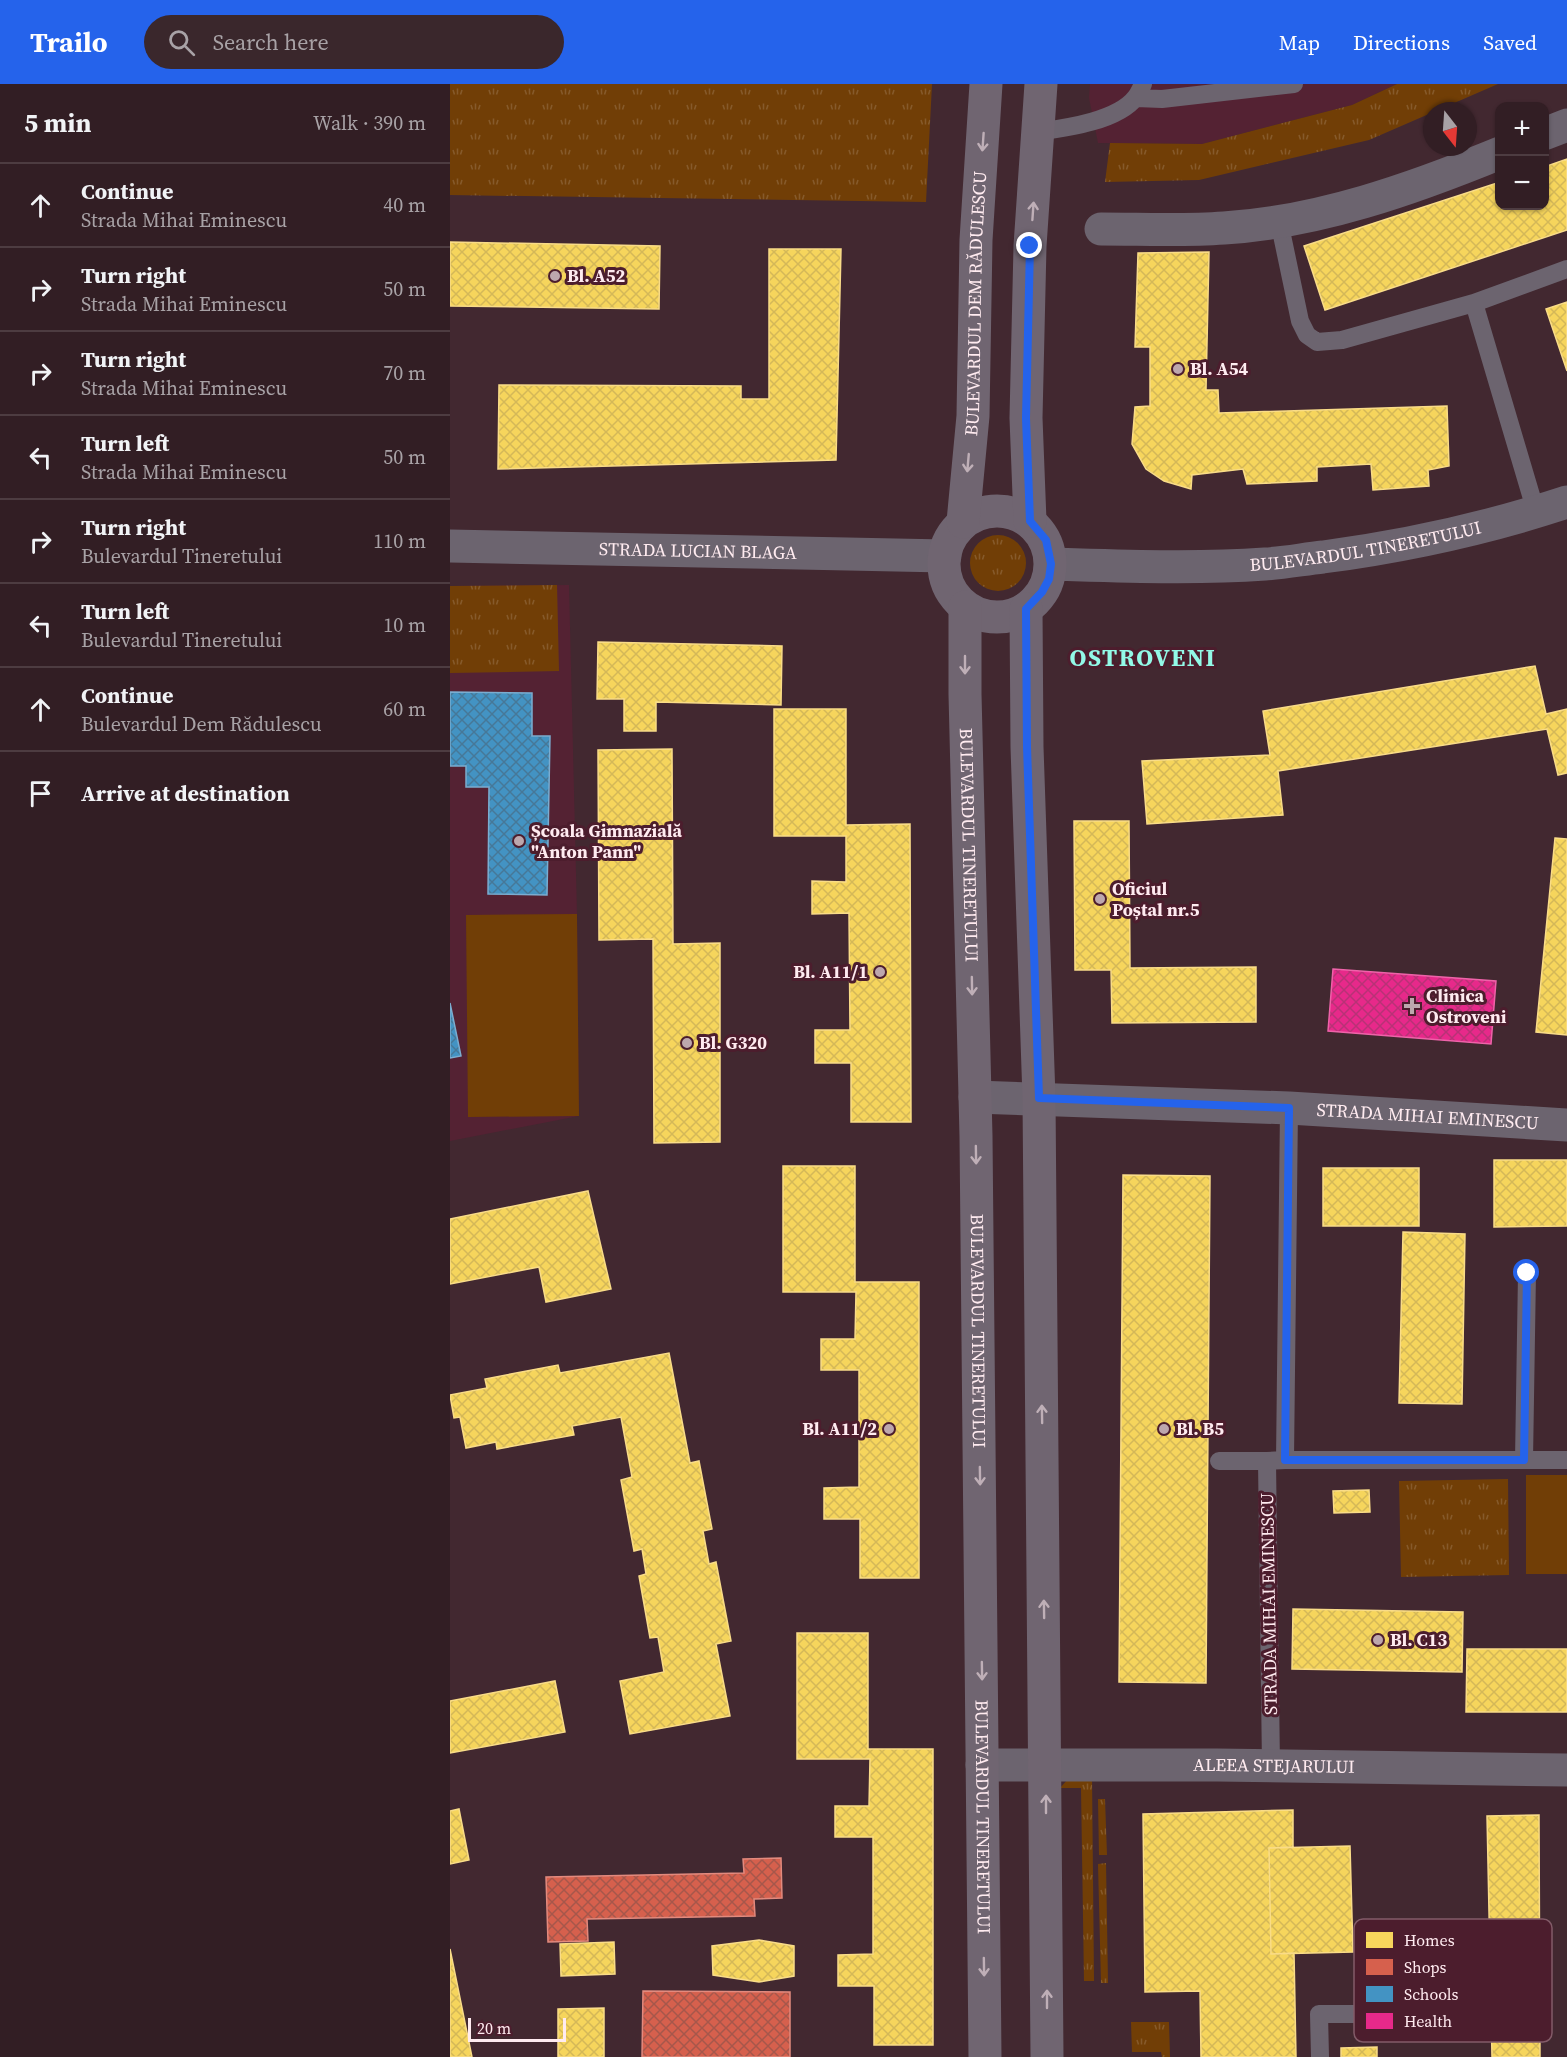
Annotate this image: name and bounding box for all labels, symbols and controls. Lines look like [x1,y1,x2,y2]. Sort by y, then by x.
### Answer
search box [144,15,564,69]
text: Trailo [30,23,108,61]
icon: search [165,26,198,59]
text: Search here [213,27,329,57]
text: Map [1279,28,1320,57]
text: Directions [1353,28,1450,57]
text: Saved [1483,28,1537,57]
north arrow [1423,102,1477,156]
map controls [1495,102,1549,210]
button: + [1495,102,1549,156]
text: 5 min [24,105,91,141]
text: Walk · 390 m [313,109,426,137]
one-way arrow [977,132,988,152]
button: − [1495,156,1549,210]
street label: BULEVARDUL DEM RĂDULESCU [958,170,992,437]
text: Continue [81,176,174,206]
icon: ahead [24,189,57,222]
text: 40 m [383,191,426,219]
one-way arrow [1027,201,1038,221]
text: Strada Mihai Eminescu [81,206,287,234]
route end [1016,232,1042,258]
text: Turn right [81,260,186,290]
place label: Bl. A52 [567,263,625,288]
marker: Bl. A52 [548,269,562,283]
icon: right [24,273,57,306]
text: 50 m [383,275,426,303]
text: Strada Mihai Eminescu [81,290,287,318]
text: Turn right [81,344,186,374]
place label: Bl. A54 [1190,356,1248,381]
icon: right [24,357,57,390]
text: 70 m [383,359,426,387]
marker: Bl. A54 [1171,362,1185,376]
text: Strada Mihai Eminescu [81,374,287,402]
text: Turn left [81,428,169,458]
icon: left [24,441,57,474]
text: 50 m [383,443,426,471]
one-way arrow [962,452,973,472]
text: Strada Mihai Eminescu [81,458,287,486]
text: Turn right [81,512,186,542]
street label: BULEVARDUL TINERETULUI [1249,514,1484,577]
icon: right [24,525,57,558]
text: 110 m [373,527,426,555]
street label: STRADA LUCIAN BLAGA [599,536,797,565]
text: Bulevardul Tineretului [81,542,282,570]
text: Turn left [81,596,169,626]
icon: left [24,609,57,642]
text: 10 m [383,611,426,639]
text: Bulevardul Tineretului [81,626,282,654]
district label: OSTROVENI [1070,641,1216,674]
one-way arrow [959,655,971,675]
text: Continue [81,680,174,710]
icon: ahead [24,693,57,726]
text: 60 m [383,695,426,723]
text: Bulevardul Dem Rădulescu [81,710,322,738]
street label: BULEVARDUL TINERETULUI [954,727,985,962]
icon: arrive [24,777,57,810]
text: Arrive at destination [81,778,290,808]
place label: Școala Gimnazială "Anton Pann" [531,818,682,864]
marker: Școala Gimnazială "Anton Pann" [512,834,526,848]
place label: Oficiul Poștal nr.5 [1112,876,1200,922]
marker: Oficiul Poștal nr.5 [1093,892,1107,906]
place label: Bl. A11/1 [793,959,868,984]
marker: Bl. A11/1 [873,965,887,979]
one-way arrow [967,976,978,996]
place label: Clinica Ostroveni [1426,983,1507,1029]
marker: Clinica Ostroveni [1403,997,1421,1015]
place label: Bl. G320 [699,1030,767,1055]
marker: Bl. G320 [680,1036,694,1050]
street label: STRADA MIHAI EMINESCU [1316,1097,1539,1135]
one-way arrow [970,1145,982,1165]
street label: BULEVARDUL TINERETULUI [965,1213,992,1448]
route start [1513,1259,1539,1285]
one-way arrow [1036,1404,1048,1424]
place label: Bl. A11/2 [802,1416,877,1441]
place label: Bl. B5 [1176,1416,1224,1441]
marker: Bl. A11/2 [882,1422,896,1436]
marker: Bl. B5 [1157,1422,1171,1436]
one-way arrow [974,1466,986,1486]
street label: STRADA MIHAI EMINESCU [1254,1493,1283,1715]
one-way arrow [1038,1599,1050,1619]
place label: Bl. C13 [1390,1627,1447,1652]
marker: Bl. C13 [1371,1633,1385,1647]
one-way arrow [976,1661,988,1681]
street label: BULEVARDUL TINERETULUI [970,1699,997,1934]
street label: ALEEA STEJARULUI [1193,1752,1355,1779]
one-way arrow [1040,1794,1052,1814]
legend [1354,1919,1552,2042]
text: Homes [1404,1929,1455,1951]
text: Shops [1404,1956,1447,1978]
one-way arrow [978,1957,990,1977]
text: Schools [1404,1983,1459,2005]
one-way arrow [1041,1989,1053,2009]
text: Health [1404,2010,1452,2032]
scale bar [468,2015,566,2042]
text: 20 m [477,2017,511,2039]

